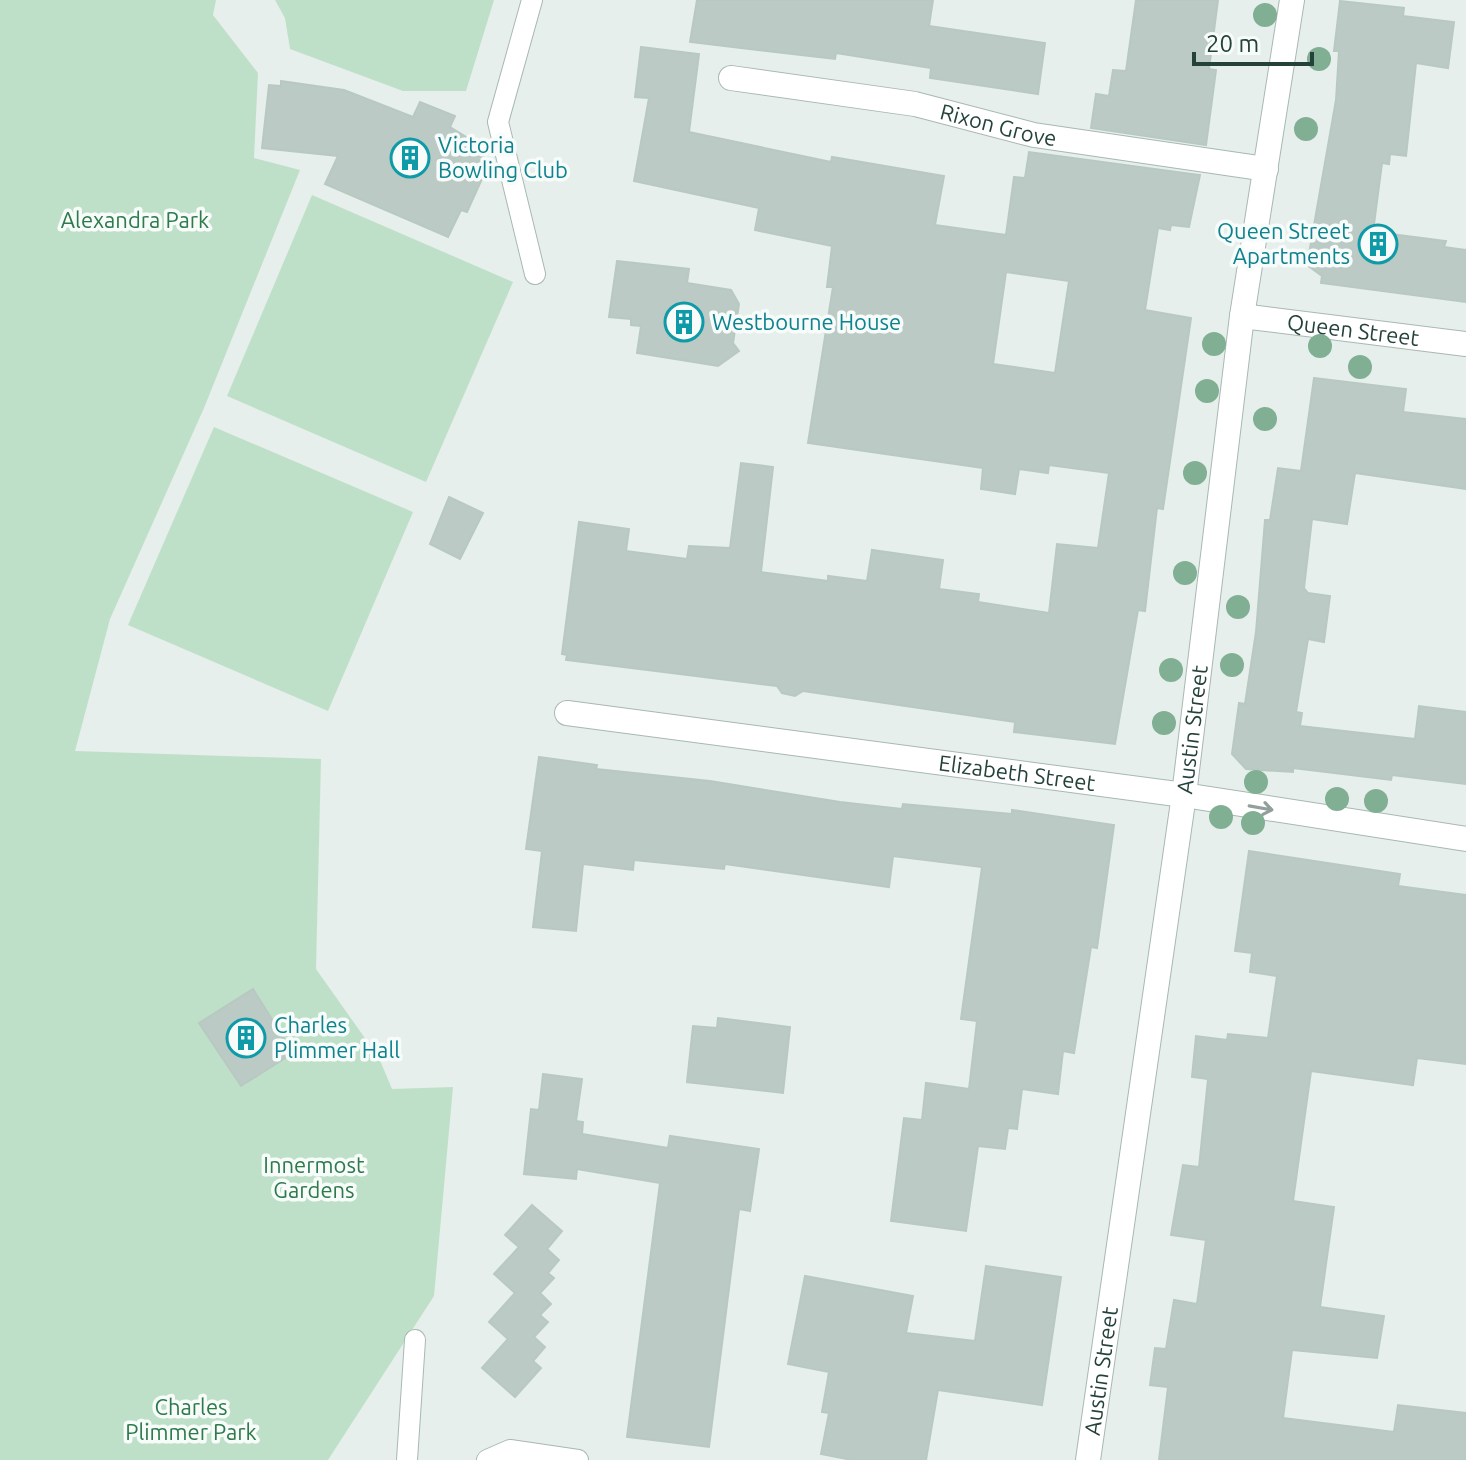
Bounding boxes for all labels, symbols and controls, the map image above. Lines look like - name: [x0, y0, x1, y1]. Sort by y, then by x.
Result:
- scale bar: [1194, 16, 1312, 66]
- text: 20 m: [1206, 30, 1259, 57]
- street label: Rixon Grove: [938, 98, 1058, 150]
- place label: Victoria Bowling Club: [438, 132, 568, 182]
- building icon: Victoria Bowling Club: [389, 137, 431, 179]
- park label: Alexandra Park: [61, 207, 209, 232]
- place label: Queen Street Apartments: [1217, 218, 1350, 268]
- building icon: Queen Street Apartments: [1357, 223, 1399, 265]
- building icon: Westbourne House: [663, 301, 705, 343]
- place label: Westbourne House: [712, 309, 901, 334]
- street label: Queen Street: [1286, 309, 1421, 350]
- street label: Austin Street: [1171, 663, 1212, 795]
- street label: Elizabeth Street: [937, 750, 1097, 795]
- one-way arrow: [1248, 802, 1273, 817]
- place label: Charles Plimmer Hall: [274, 1012, 400, 1062]
- building icon: Charles Plimmer Hall: [225, 1017, 267, 1059]
- park label: Innermost Gardens: [263, 1152, 365, 1202]
- street label: Austin Street: [1079, 1305, 1122, 1437]
- park label: Charles Plimmer Park: [125, 1394, 257, 1444]

